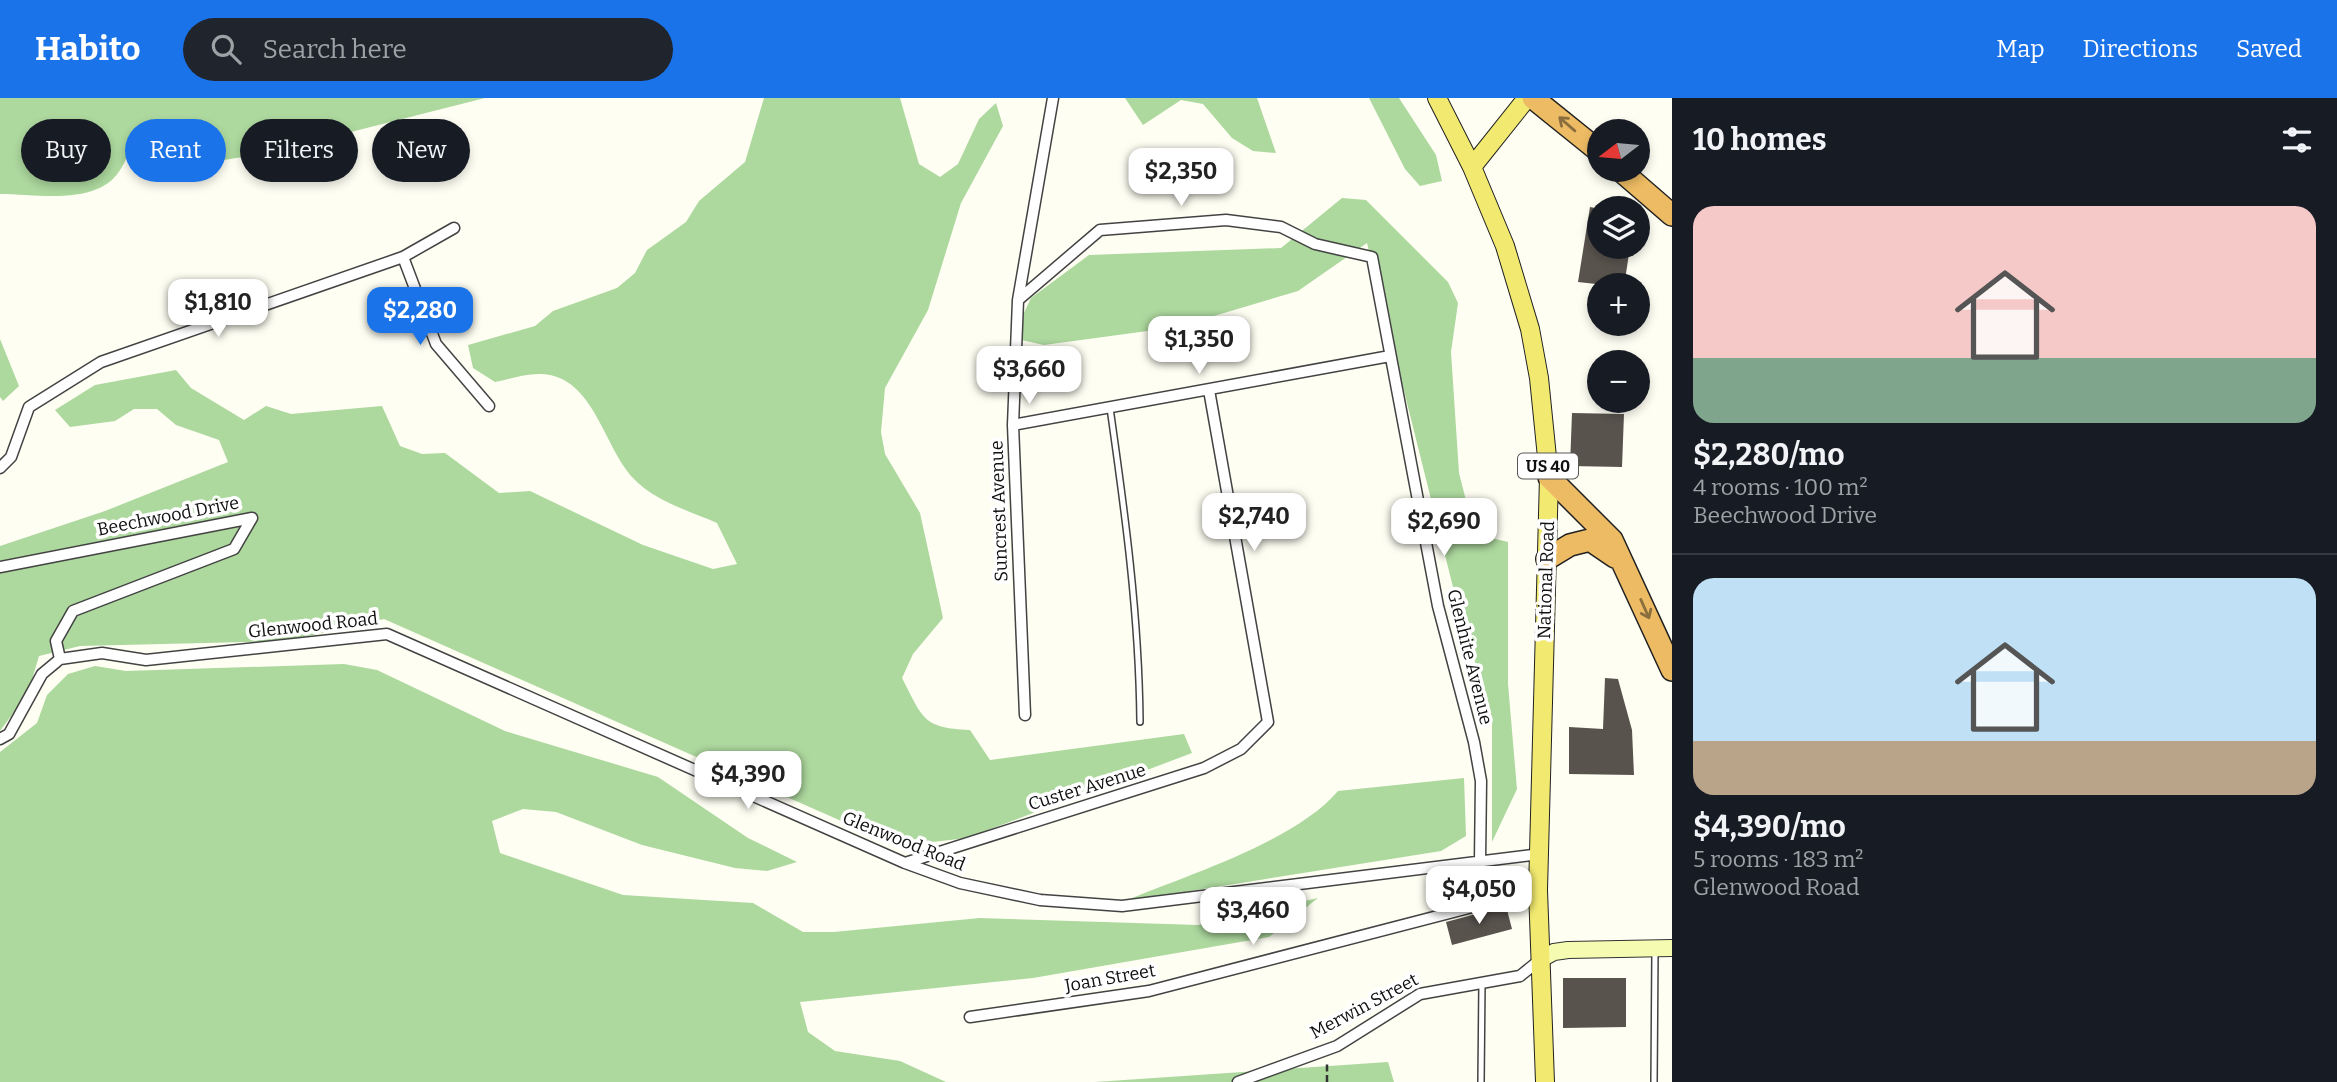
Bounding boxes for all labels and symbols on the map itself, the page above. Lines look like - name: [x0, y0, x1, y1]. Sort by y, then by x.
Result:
- one-way arrow: [1559, 116, 1577, 132]
- north arrow: [1587, 119, 1650, 182]
- pin: $2,350: [1124, 148, 1238, 208]
- pin: $1,810: [161, 280, 275, 339]
- pin: $2,280: [363, 288, 477, 347]
- pin: $1,350: [1142, 316, 1256, 376]
- pin: $3,660: [972, 346, 1086, 406]
- street label: Suncrest Avenue: [986, 440, 1012, 582]
- road number: US 40: [1518, 454, 1578, 478]
- street label: Beechwood Drive: [95, 491, 241, 541]
- pin: $2,740: [1197, 494, 1311, 553]
- pin: $2,690: [1387, 498, 1501, 558]
- street label: National Road: [1533, 520, 1559, 640]
- street label: Glenhite Avenue: [1443, 587, 1497, 727]
- one-way arrow: [1639, 598, 1652, 620]
- street label: Glenwood Road: [247, 607, 379, 643]
- pin: $4,390: [691, 752, 805, 811]
- street label: Custer Avenue: [1026, 759, 1148, 815]
- street label: Glenwood Road: [839, 806, 969, 876]
- pin: $4,050: [1422, 866, 1536, 926]
- pin: $3,460: [1196, 888, 1310, 947]
- street label: Joan Street: [1062, 959, 1158, 997]
- street label: Merwin Street: [1306, 968, 1422, 1044]

